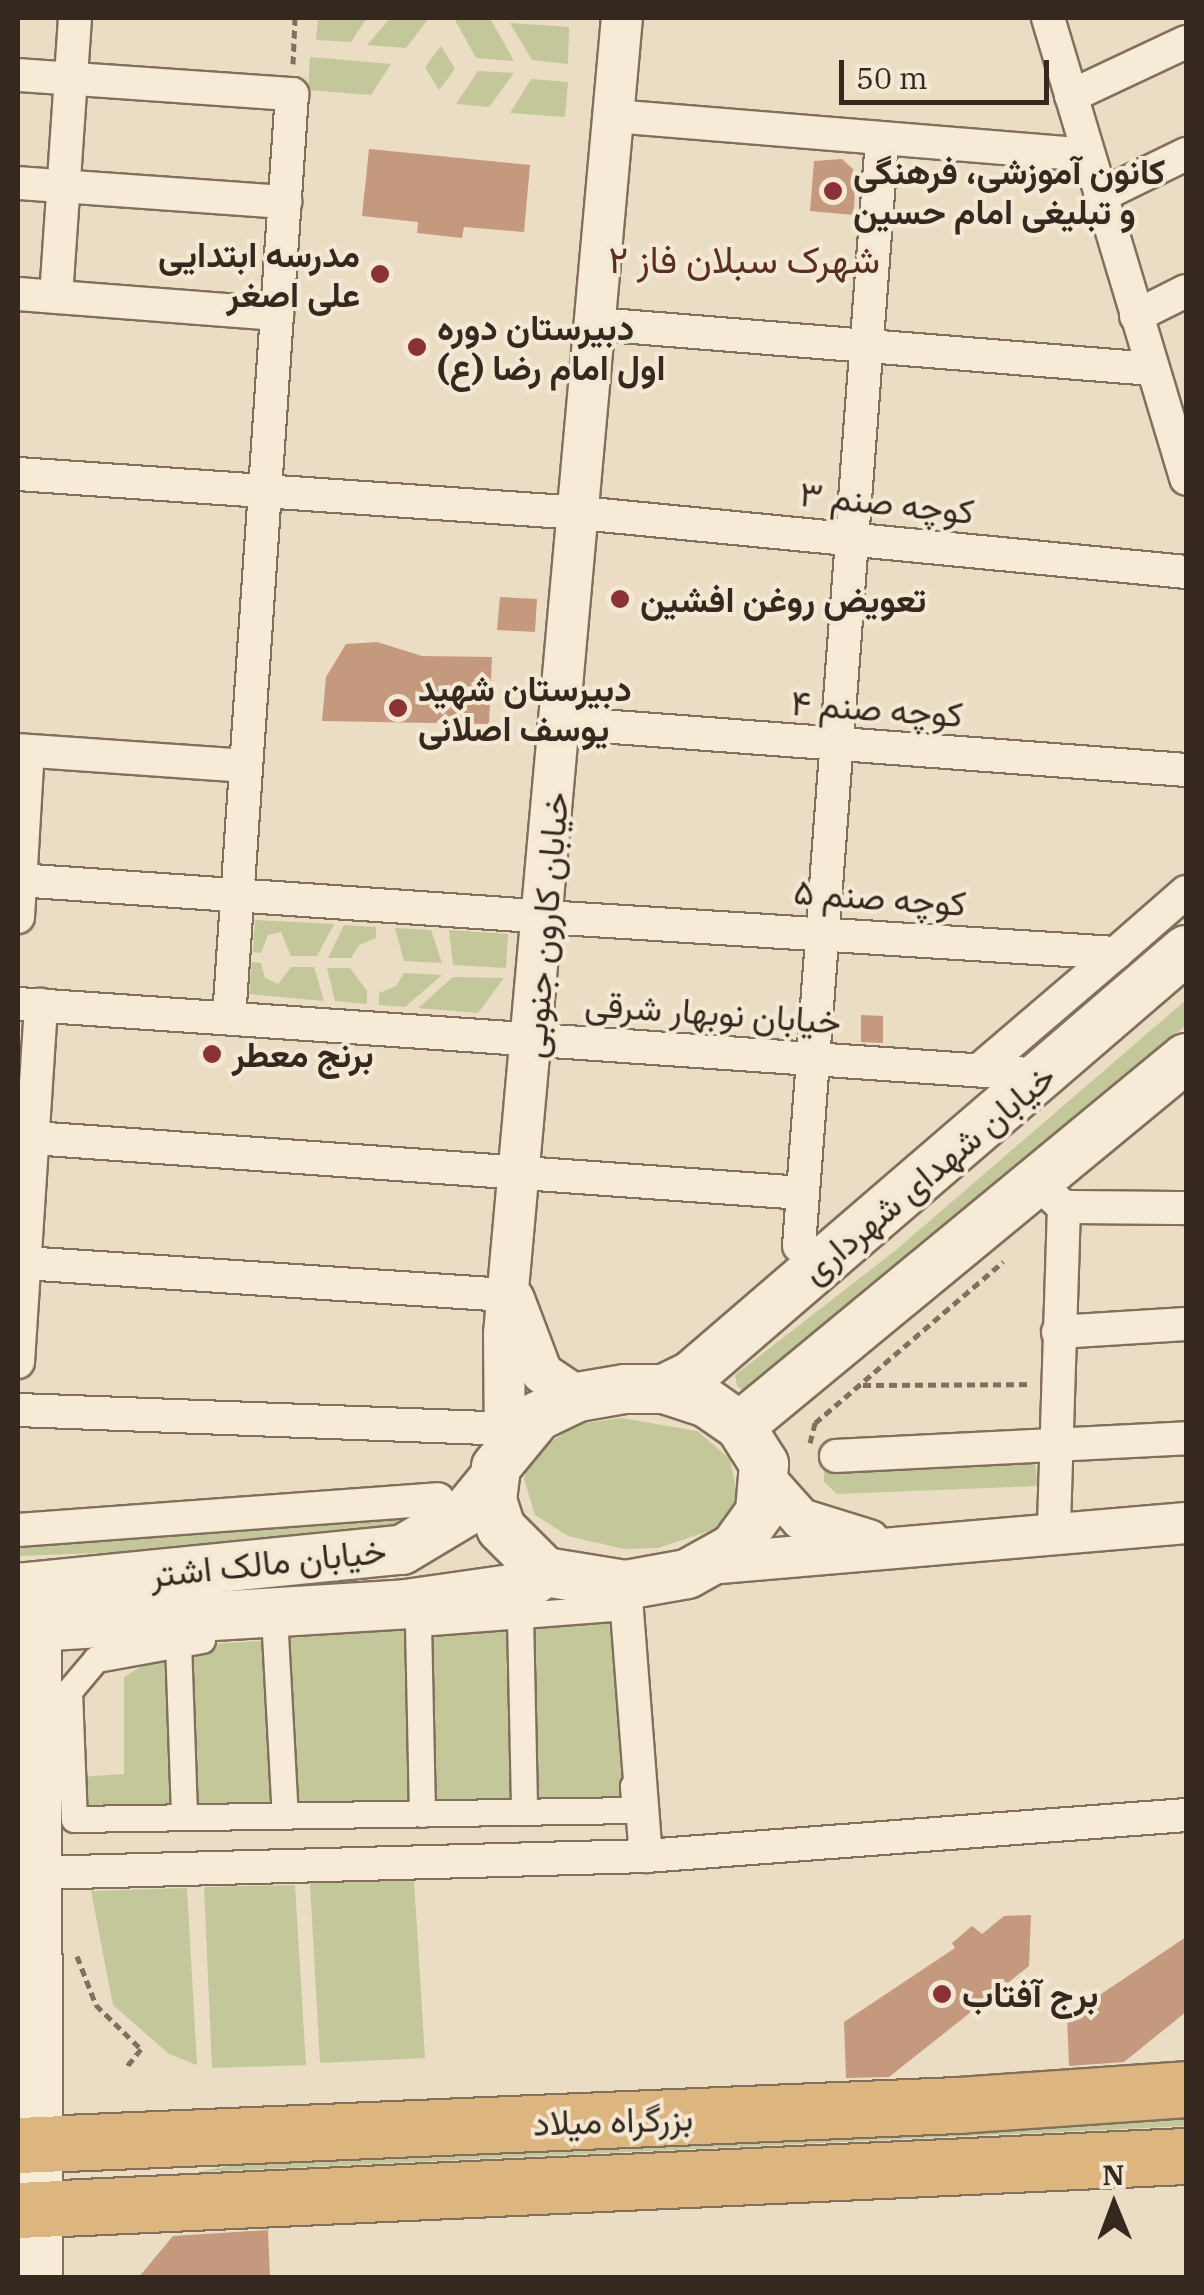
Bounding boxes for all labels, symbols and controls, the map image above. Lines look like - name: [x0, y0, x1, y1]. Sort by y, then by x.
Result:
- scale bar: [844, 40, 1054, 102]
- text: 50 m: [856, 58, 928, 97]
- place label: کانون آموزشی، فرهنگی و تبلیغی امام حسین: [853, 150, 1165, 232]
- marker: کانون آموزشی، فرهنگی و تبلیغی امام حسین: [822, 180, 844, 202]
- place label: مدرسه ابتدایی علی اصغر: [158, 233, 360, 315]
- district label: شهرک سبلان فاز ۲: [608, 236, 880, 282]
- marker: مدرسه ابتدایی علی اصغر: [369, 263, 391, 285]
- place label: دبیرستان دوره اول امام رضا (ع): [437, 306, 665, 388]
- marker: دبیرستان دوره اول امام رضا (ع): [406, 336, 428, 358]
- street label: کوچه صنم ۳: [798, 472, 976, 532]
- place label: تعویض روغن افشین: [640, 578, 926, 620]
- marker: تعویض روغن افشین: [609, 588, 631, 610]
- place label: دبیرستان شهید یوسف اصلانی: [418, 667, 632, 749]
- street label: کوچه صنم ۴: [790, 681, 964, 735]
- marker: دبیرستان شهید یوسف اصلانی: [387, 697, 409, 719]
- street label: خیابان کارون جنوبی: [511, 790, 577, 1060]
- street label: کوچه صنم ۵: [792, 870, 968, 924]
- street label: خیابان نوبهار شرقی: [584, 982, 842, 1042]
- place label: برنج معطر: [232, 1033, 374, 1075]
- marker: برنج معطر: [201, 1043, 223, 1065]
- street label: خیابان شهدای شهرداری: [792, 1055, 1064, 1291]
- street label: خیابان مالک اشتر: [148, 1529, 388, 1595]
- place label: برج آفتاب: [962, 1973, 1098, 2015]
- marker: برج آفتاب: [931, 1983, 953, 2005]
- street label: بزرگراه میلاد: [532, 2096, 694, 2144]
- north arrow: [1064, 2155, 1164, 2255]
- text: N: [1102, 2156, 1125, 2193]

